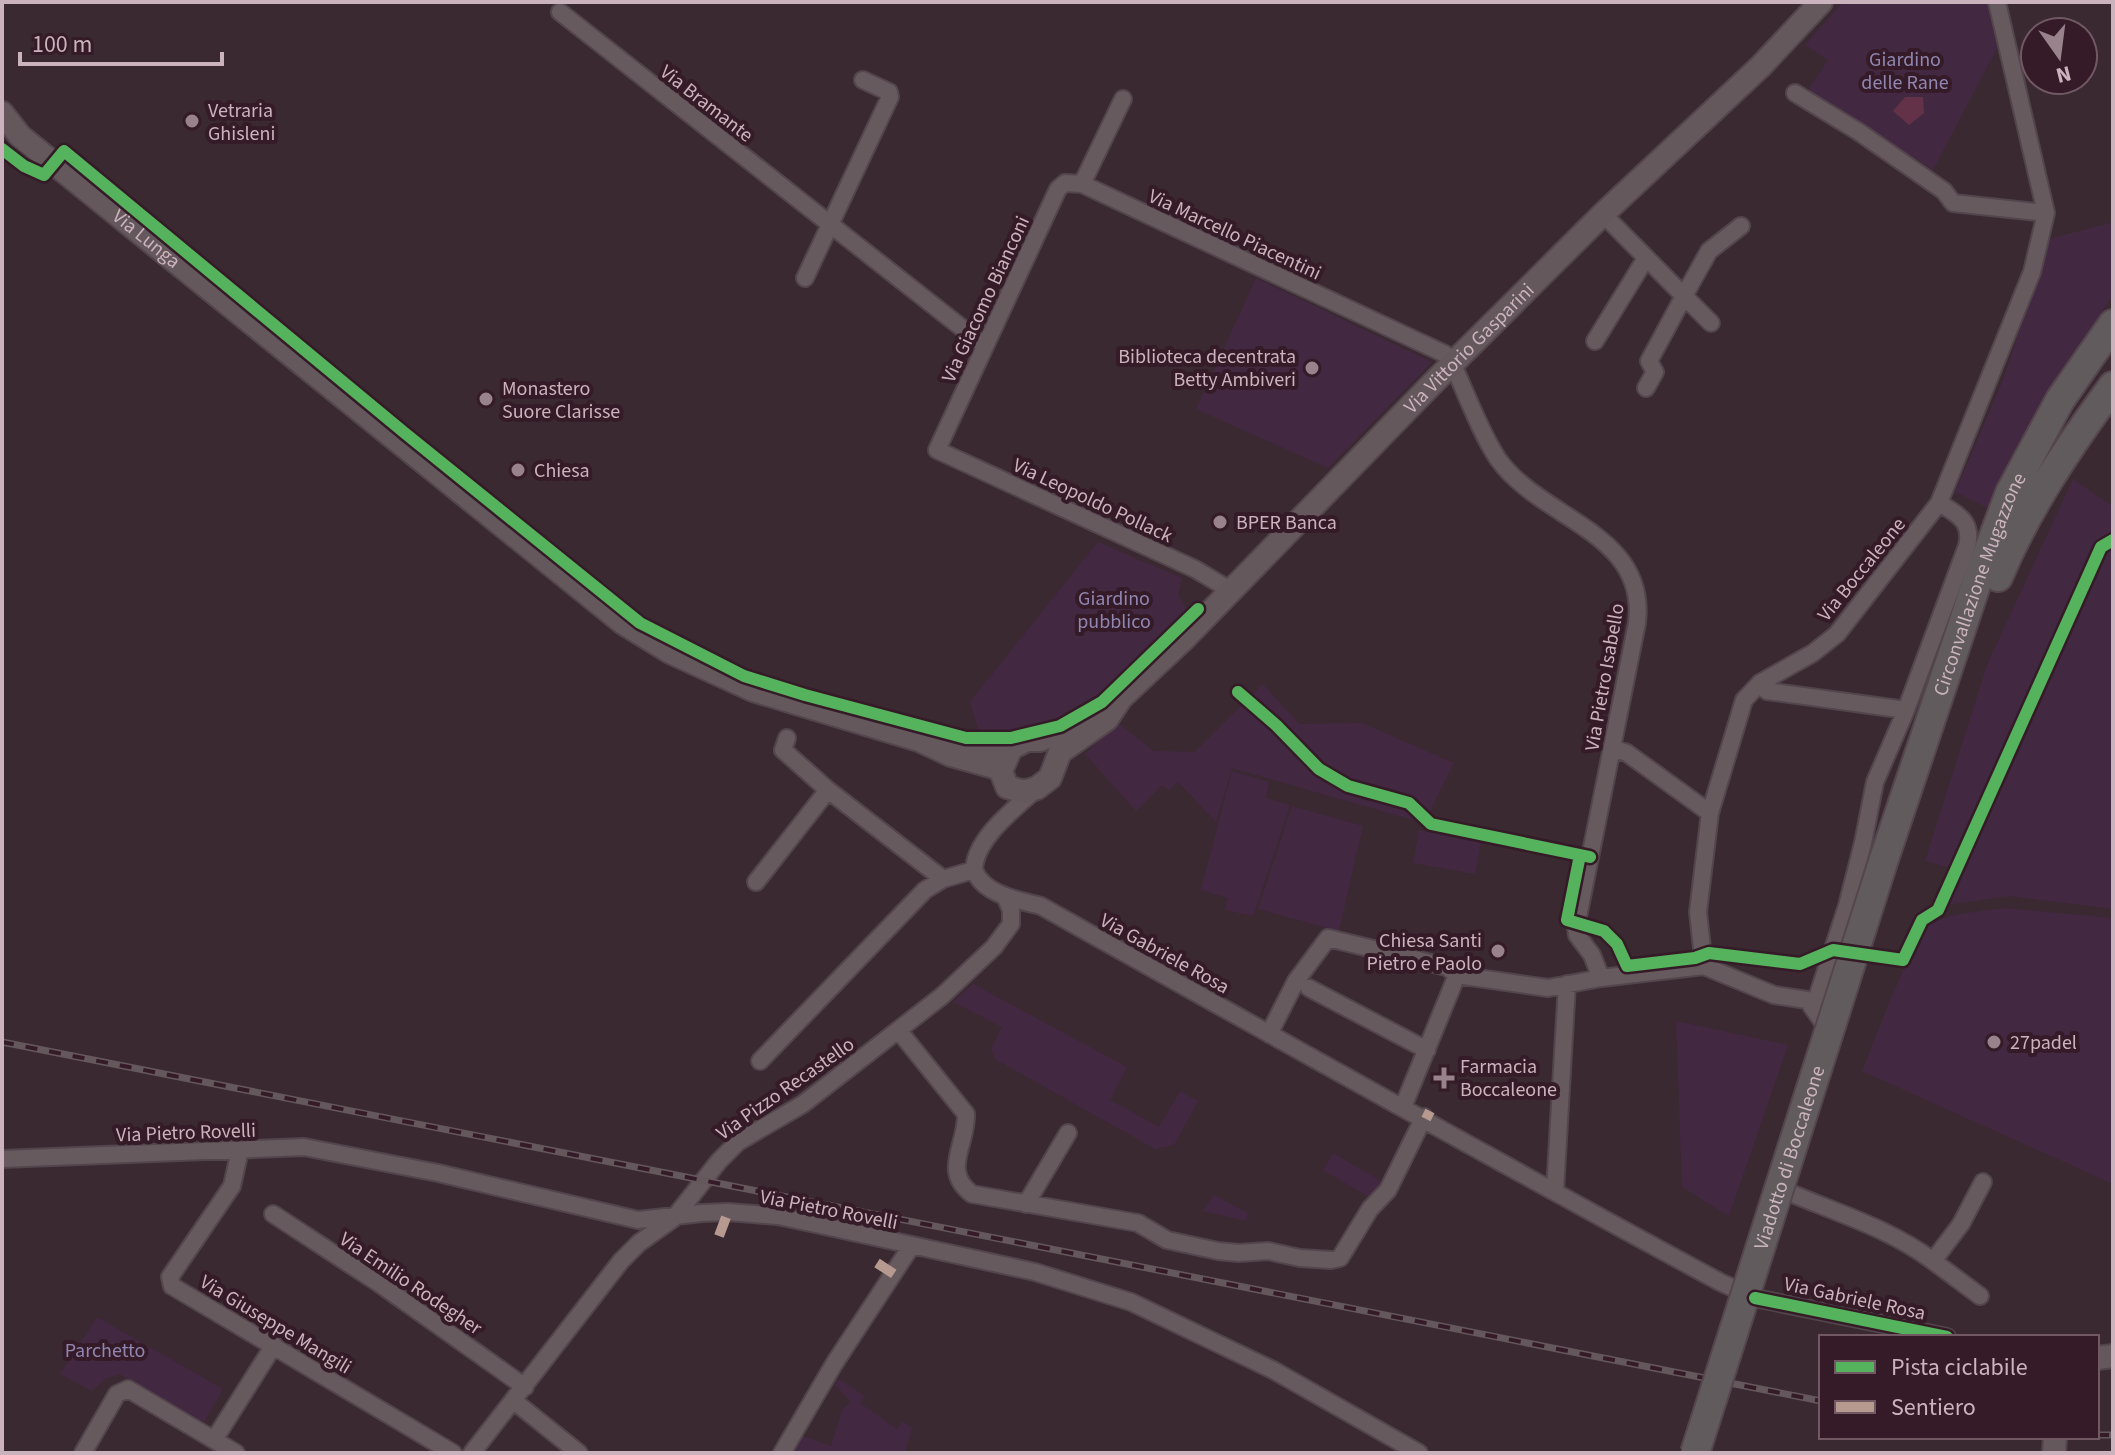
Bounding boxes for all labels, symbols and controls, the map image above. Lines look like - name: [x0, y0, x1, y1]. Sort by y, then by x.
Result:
- scale bar: [20, 16, 222, 66]
- north arrow: [2019, 16, 2099, 96]
- text: 100 m: [32, 27, 92, 62]
- park label: Giardino delle Rane: [1861, 46, 1949, 97]
- text: N: [2053, 57, 2075, 92]
- street label: Via Bramante: [654, 58, 759, 149]
- place label: Vetraria Ghisleni: [208, 97, 275, 148]
- marker: Vetraria Ghisleni: [183, 112, 201, 130]
- street label: Via Marcello Piacentini: [1144, 183, 1326, 287]
- street label: Via Lunga: [106, 203, 186, 275]
- street label: Via Giacomo Bianconi: [935, 212, 1037, 387]
- street label: Via Vittorio Gasparini: [1398, 277, 1541, 420]
- place label: Biblioteca decentrata Betty Ambiveri: [1118, 343, 1296, 394]
- marker: Biblioteca decentrata Betty Ambiveri: [1303, 359, 1321, 377]
- place label: Monastero Suore Clarisse: [502, 375, 620, 426]
- marker: Monastero Suore Clarisse: [477, 390, 495, 408]
- street label: Via Leopoldo Pollack: [1008, 452, 1177, 550]
- place label: Chiesa: [534, 457, 590, 485]
- marker: Chiesa: [509, 461, 527, 479]
- street label: Circonvallazione Mugazzone: [1927, 468, 2034, 700]
- place label: BPER Banca: [1236, 509, 1337, 537]
- street label: Via Boccaleone: [1811, 512, 1912, 628]
- marker: BPER Banca: [1211, 513, 1229, 531]
- park label: Giardino pubblico: [1077, 585, 1151, 636]
- street label: Via Pietro Isabello: [1578, 601, 1632, 753]
- street label: Via Gabriele Rosa: [1095, 907, 1234, 1001]
- place label: Chiesa Santi Pietro e Paolo: [1366, 927, 1482, 978]
- marker: Chiesa Santi Pietro e Paolo: [1489, 942, 1507, 960]
- place label: 27padel: [2010, 1029, 2077, 1057]
- street label: Via Pizzo Recastello: [711, 1031, 860, 1147]
- marker: 27padel: [1985, 1033, 2003, 1051]
- place label: Farmacia Boccaleone: [1460, 1053, 1557, 1104]
- street label: Viadotto di Boccaleone: [1748, 1062, 1832, 1254]
- marker: Farmacia Boccaleone: [1435, 1069, 1453, 1087]
- street label: Via Pietro Rovelli: [116, 1117, 256, 1149]
- street label: Via Pietro Rovelli: [757, 1183, 900, 1237]
- street label: Via Emilio Rodegher: [333, 1226, 487, 1342]
- street label: Via Giuseppe Mangili: [194, 1268, 357, 1381]
- street label: Via Gabriele Rosa: [1781, 1270, 1928, 1328]
- legend: [1819, 1335, 2099, 1439]
- park label: Parchetto: [65, 1337, 145, 1365]
- text: Pista ciclabile: [1891, 1350, 2028, 1385]
- text: Sentiero: [1891, 1390, 1976, 1425]

